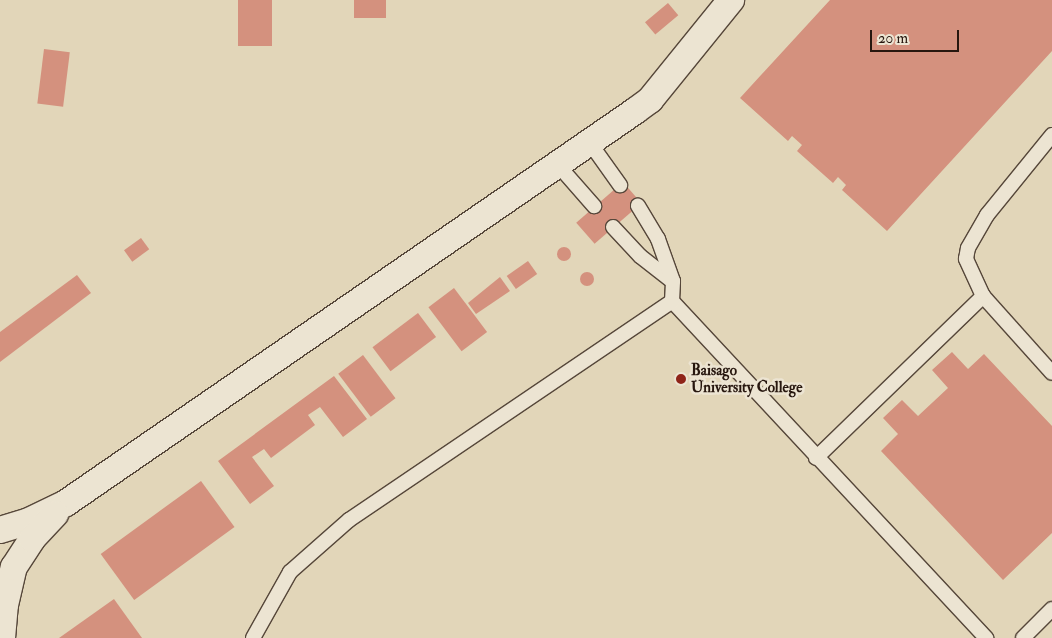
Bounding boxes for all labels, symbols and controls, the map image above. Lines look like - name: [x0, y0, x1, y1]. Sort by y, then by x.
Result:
- scale bar: [872, 20, 961, 52]
- text: 20 m: [878, 29, 908, 48]
- place label: Baisago University College: [691, 361, 802, 396]
- marker: Baisago University College: [675, 373, 687, 385]

